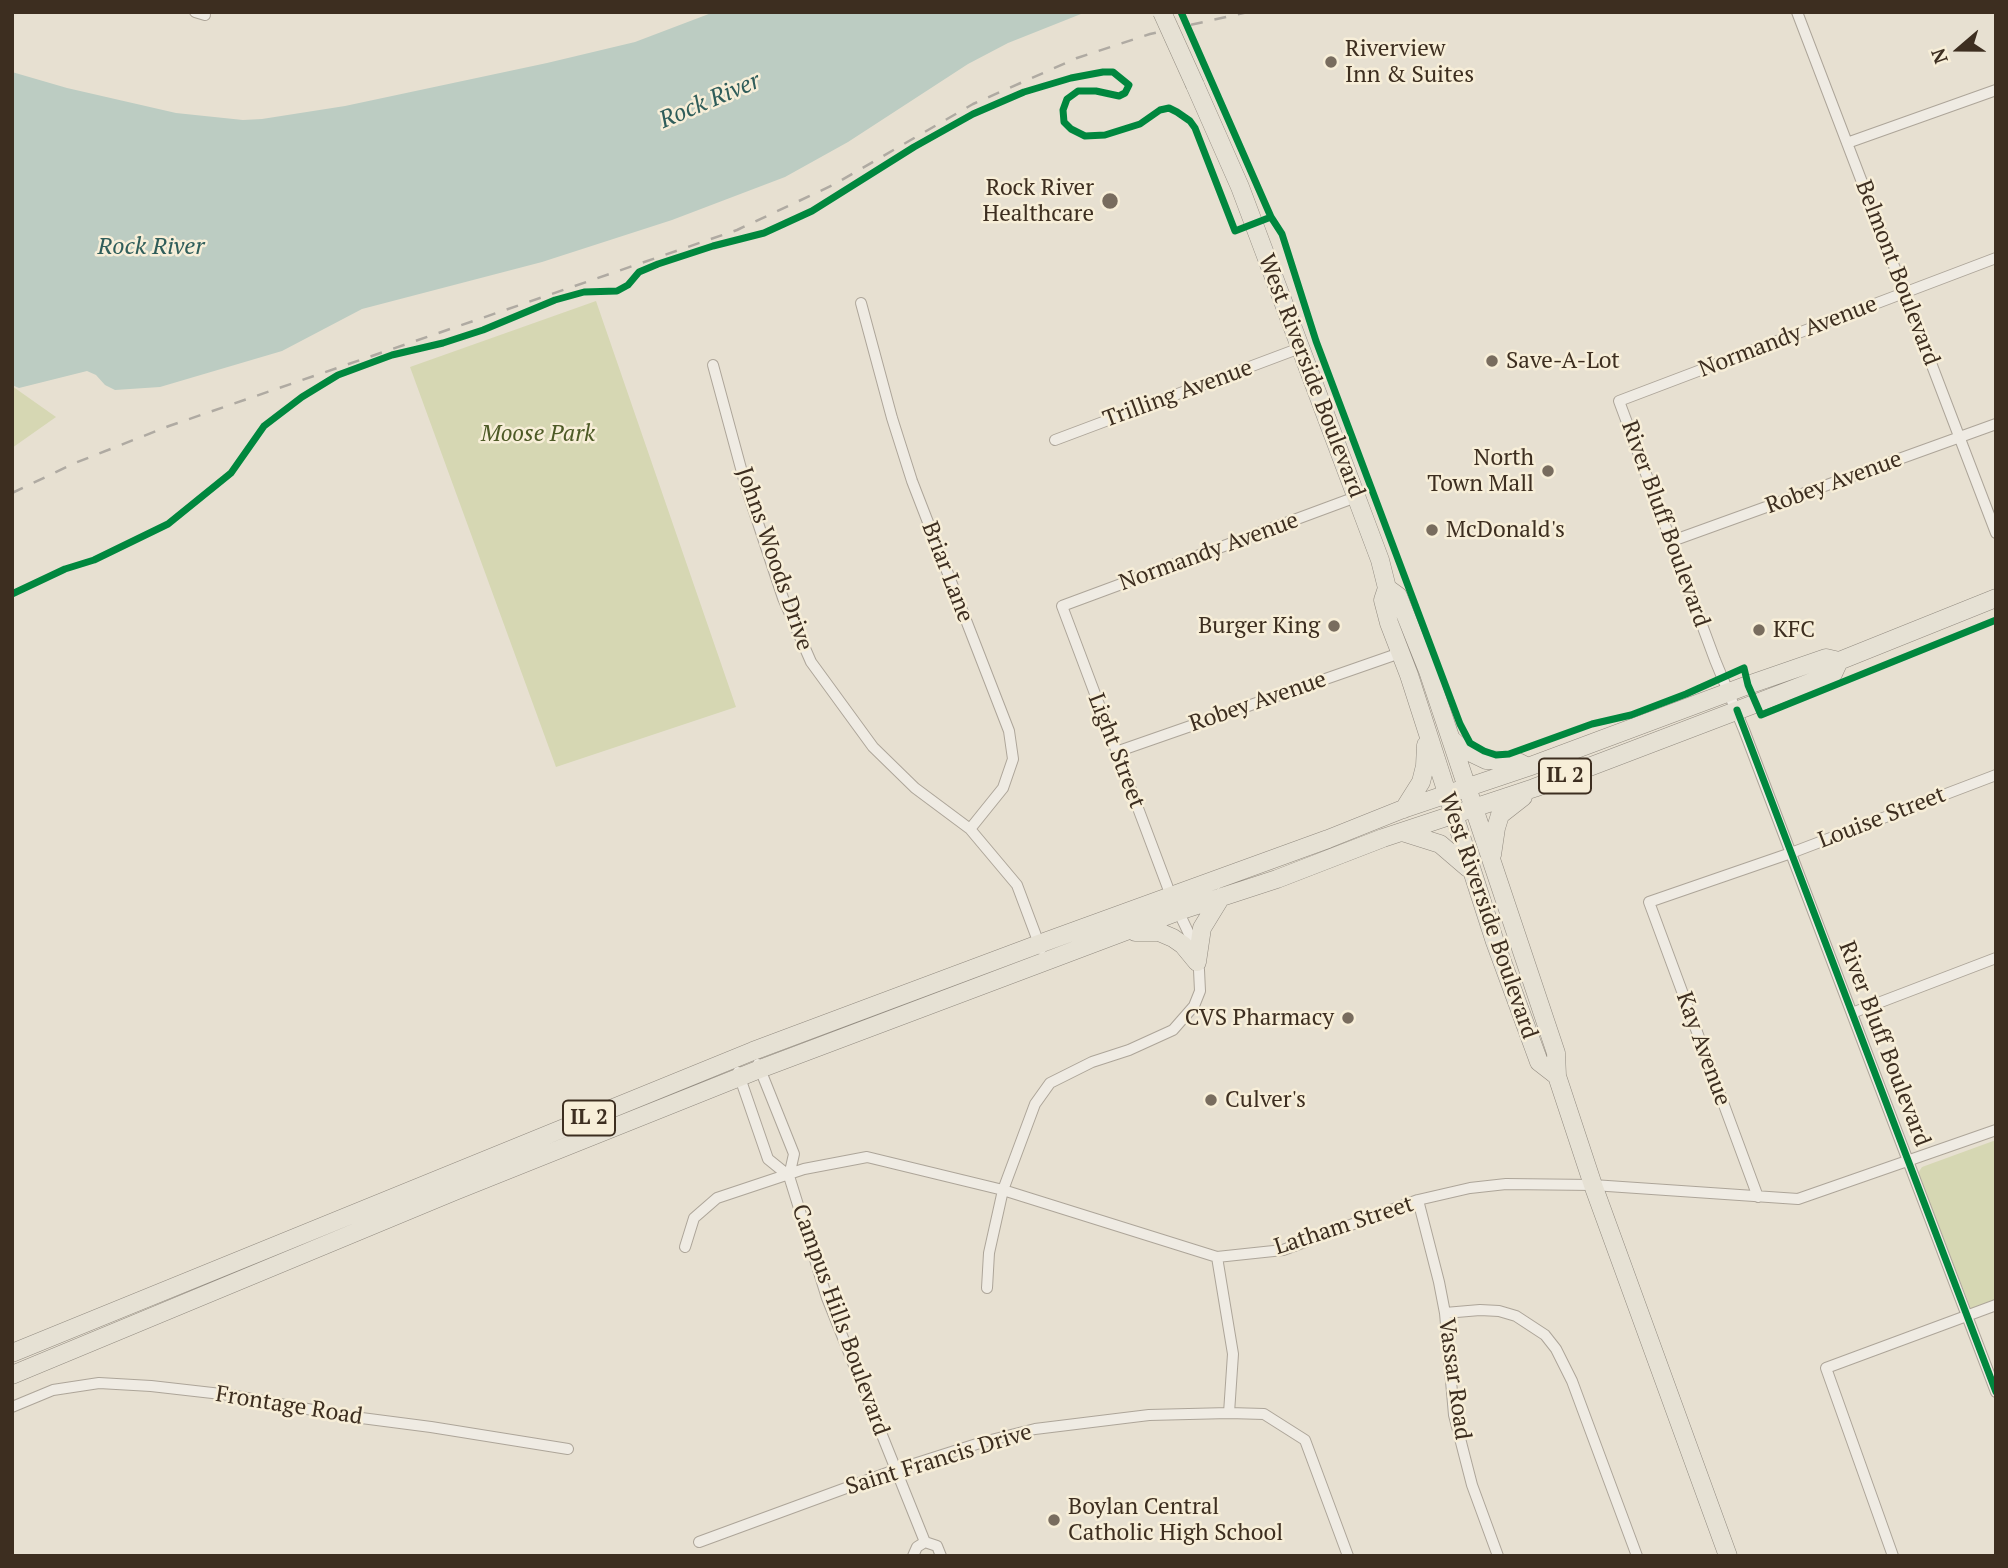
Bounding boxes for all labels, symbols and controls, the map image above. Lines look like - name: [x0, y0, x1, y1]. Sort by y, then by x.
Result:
- north arrow: [1924, 14, 1994, 84]
- place label: Riverview Inn & Suites: [1345, 35, 1474, 89]
- text: N: [1925, 45, 1953, 67]
- marker: Riverview Inn & Suites: [1323, 54, 1339, 70]
- water label: Rock River: [655, 67, 765, 135]
- place label: Rock River Healthcare: [982, 174, 1094, 228]
- street label: Belmont Boulevard: [1849, 177, 1945, 369]
- marker: Rock River Healthcare: [1100, 191, 1120, 211]
- water label: Rock River: [98, 233, 204, 261]
- street label: West Riverside Boulevard: [1252, 250, 1370, 502]
- street label: Normandy Avenue: [1695, 290, 1881, 384]
- place label: Save-A-Lot: [1506, 347, 1620, 375]
- marker: Save-A-Lot: [1484, 353, 1500, 369]
- street label: Trilling Avenue: [1100, 354, 1256, 434]
- street label: River Bluff Boulevard: [1615, 417, 1715, 631]
- park label: Moose Park: [481, 420, 595, 448]
- place label: North Town Mall: [1427, 444, 1534, 498]
- street label: Robey Avenue: [1762, 446, 1906, 520]
- marker: North Town Mall: [1540, 463, 1556, 479]
- street label: Johns Woods Drive: [730, 464, 818, 654]
- street label: Normandy Avenue: [1116, 507, 1302, 597]
- place label: McDonald's: [1446, 516, 1565, 544]
- street label: Briar Lane: [915, 518, 979, 626]
- marker: McDonald's: [1424, 522, 1440, 538]
- place label: Burger King: [1198, 612, 1320, 640]
- place label: KFC: [1773, 616, 1815, 644]
- marker: Burger King: [1326, 618, 1342, 634]
- marker: KFC: [1751, 622, 1767, 638]
- street label: Robey Avenue: [1186, 666, 1330, 738]
- street label: Light Street: [1082, 690, 1150, 812]
- road number: IL 2: [1539, 758, 1591, 794]
- street label: Louise Street: [1815, 781, 1949, 855]
- street label: West Riverside Boulevard: [1433, 789, 1543, 1043]
- street label: River Bluff Boulevard: [1832, 938, 1936, 1150]
- street label: Kay Avenue: [1670, 988, 1736, 1110]
- place label: CVS Pharmacy: [1185, 1004, 1334, 1032]
- marker: CVS Pharmacy: [1340, 1010, 1356, 1026]
- place label: Culver's: [1225, 1086, 1306, 1114]
- marker: Culver's: [1203, 1092, 1219, 1108]
- road number: IL 2: [563, 1100, 615, 1136]
- street label: Latham Street: [1271, 1191, 1417, 1261]
- street label: Campus Hills Boulevard: [785, 1201, 895, 1439]
- street label: Vassar Road: [1432, 1316, 1476, 1442]
- street label: Frontage Road: [214, 1381, 364, 1431]
- street label: Saint Francis Drive: [843, 1419, 1035, 1501]
- place label: Boylan Central Catholic High School: [1068, 1493, 1283, 1547]
- marker: Boylan Central Catholic High School: [1046, 1512, 1062, 1528]

